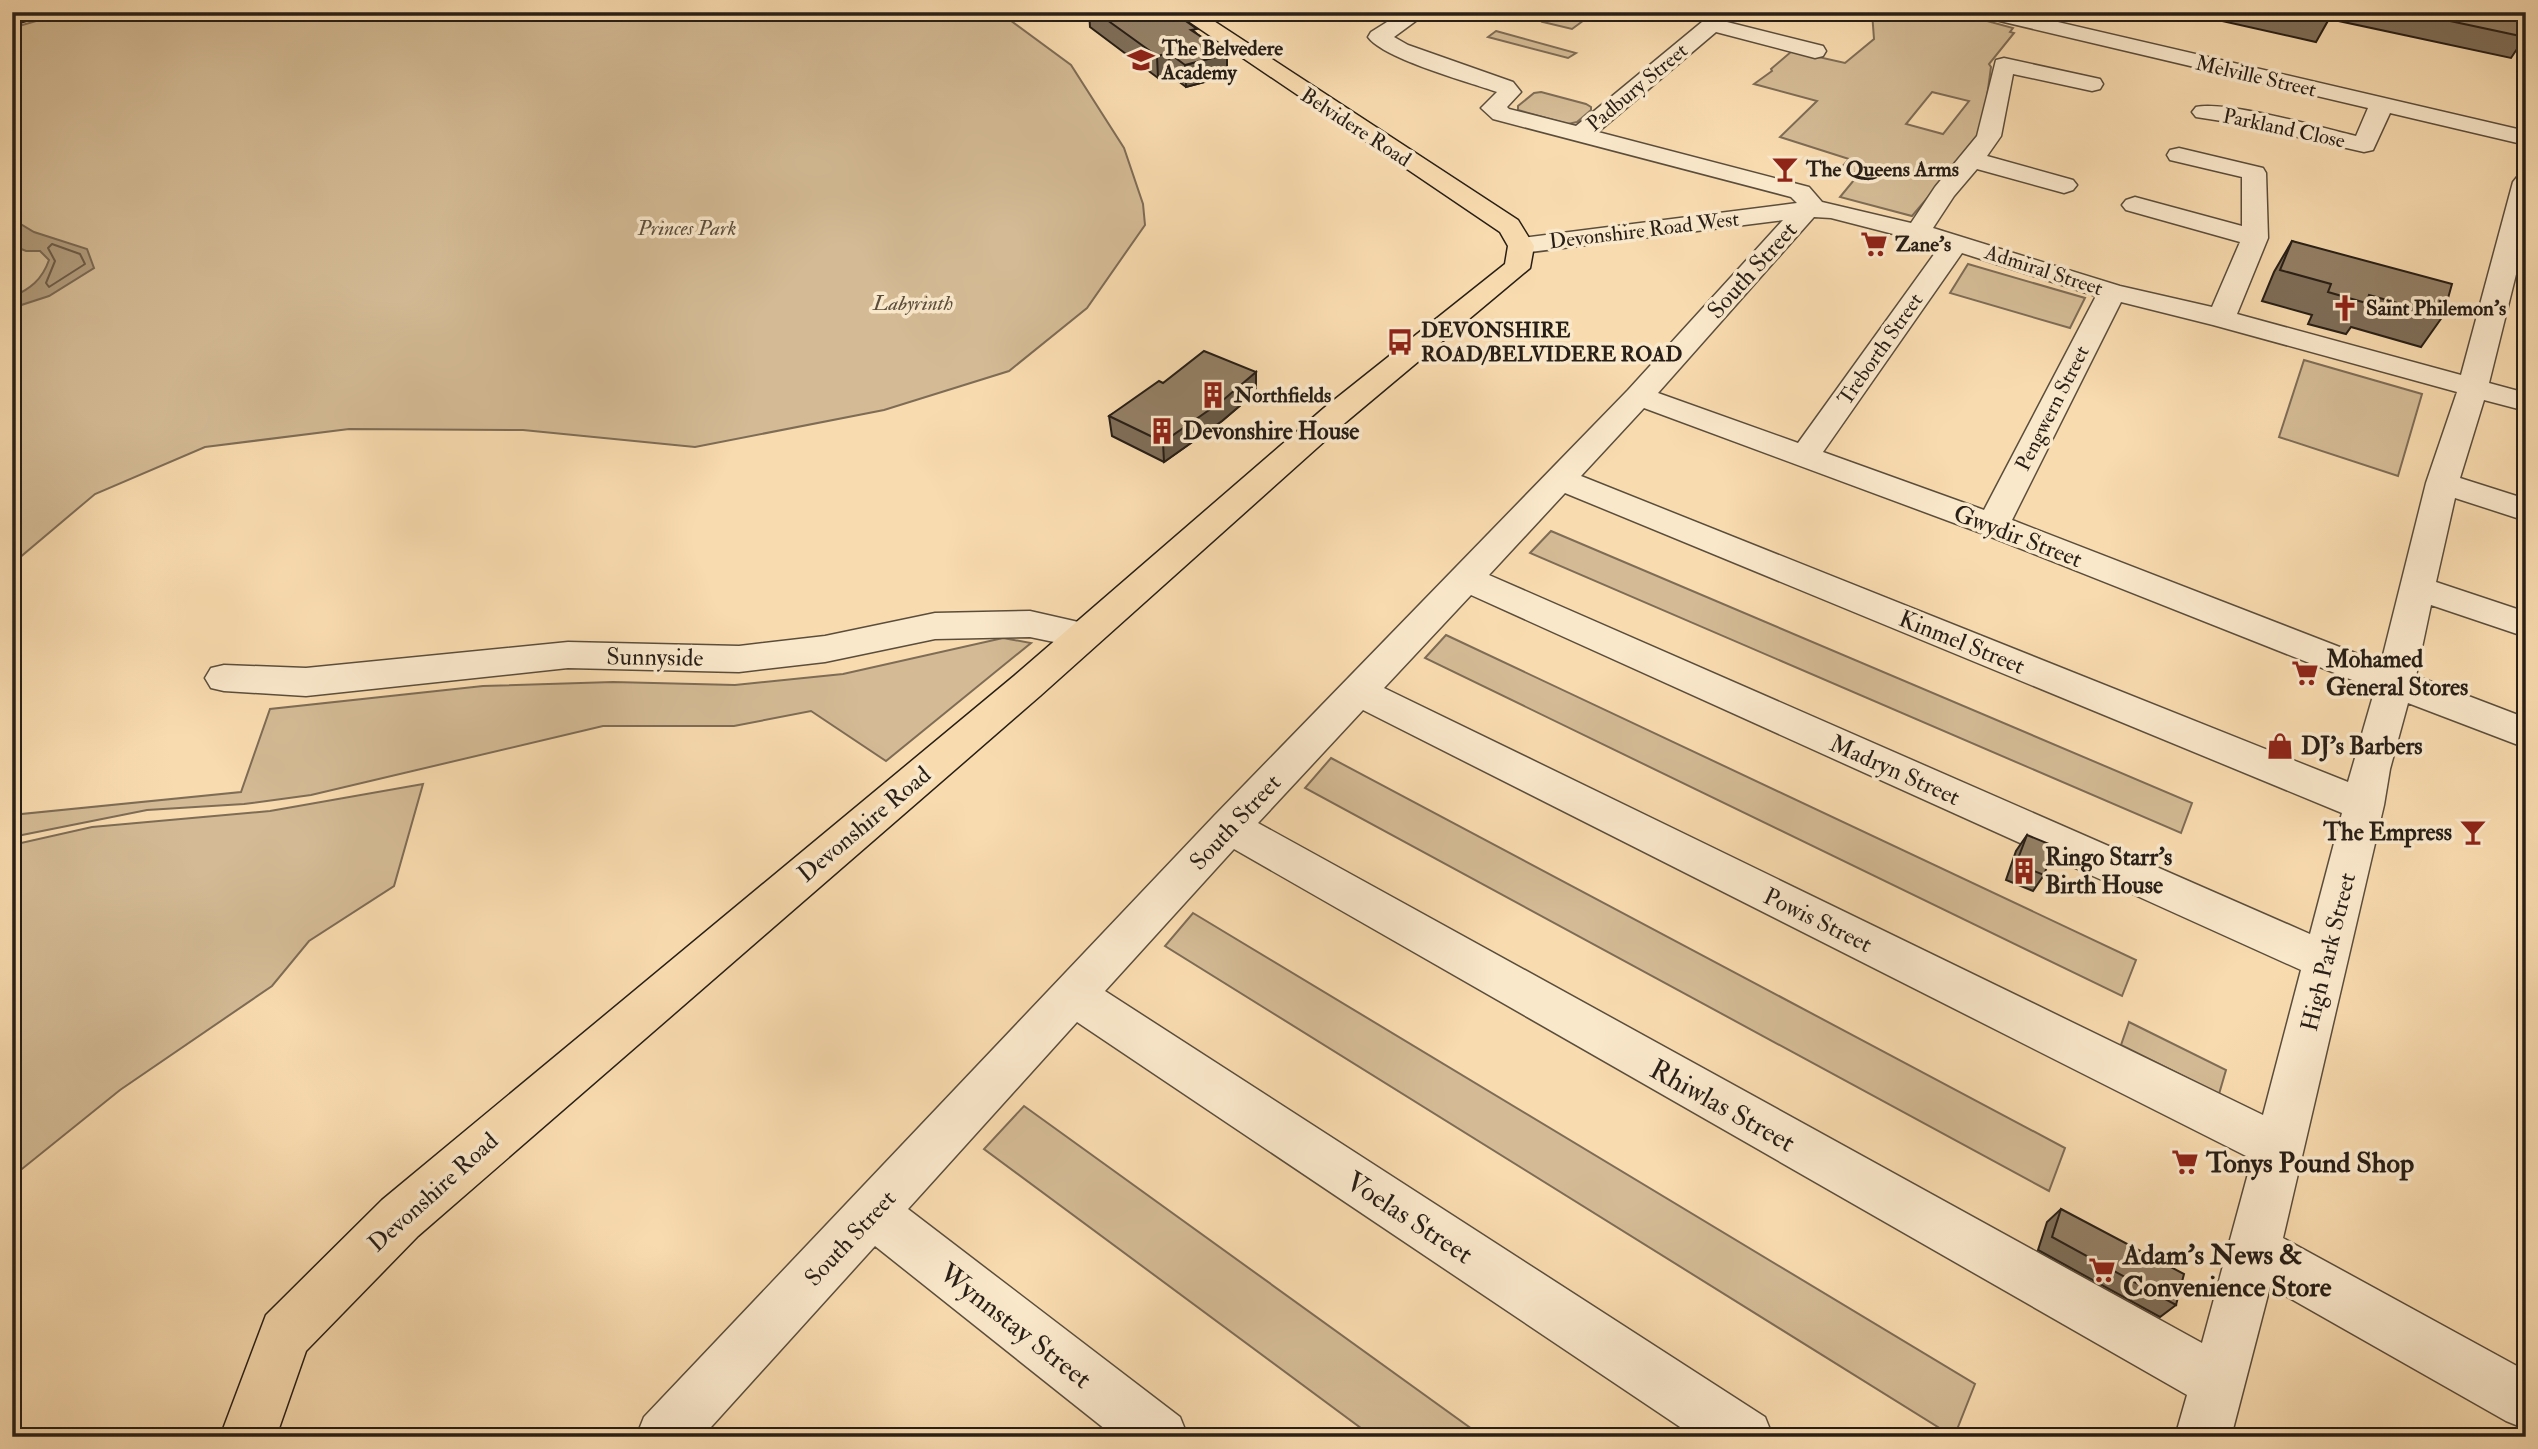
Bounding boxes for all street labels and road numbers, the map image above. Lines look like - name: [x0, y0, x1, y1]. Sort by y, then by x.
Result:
- street label: Padbury Street: [1581, 37, 1694, 138]
- street label: Melville Street: [2193, 49, 2319, 104]
- street label: Belvidere Road: [1295, 82, 1417, 174]
- street label: Parkland Close: [2220, 102, 2348, 155]
- street label: Devonshire Road West: [1548, 205, 1741, 256]
- street label: South Street: [1701, 215, 1804, 325]
- street label: Admiral Street: [1981, 238, 2106, 302]
- street label: Treborth Street: [1832, 288, 1929, 411]
- street label: Pengwern Street: [2009, 341, 2096, 475]
- street label: Gwydir Street: [1949, 498, 2087, 575]
- street label: Kinmel Street: [1894, 603, 2030, 682]
- street label: Sunnyside: [606, 641, 704, 674]
- street label: Madryn Street: [1825, 728, 1965, 813]
- street label: Devonshire Road: [791, 759, 938, 889]
- street label: South Street: [1183, 768, 1288, 877]
- street label: High Park Street: [2294, 870, 2363, 1035]
- street label: Powis Street: [1758, 881, 1877, 960]
- street label: Rhiwlas Street: [1643, 1052, 1801, 1161]
- street label: Devonshire Road: [362, 1126, 505, 1259]
- street label: Voelas Street: [1339, 1164, 1479, 1272]
- street label: South Street: [798, 1184, 903, 1293]
- street label: Wynnstay Street: [931, 1255, 1098, 1397]

